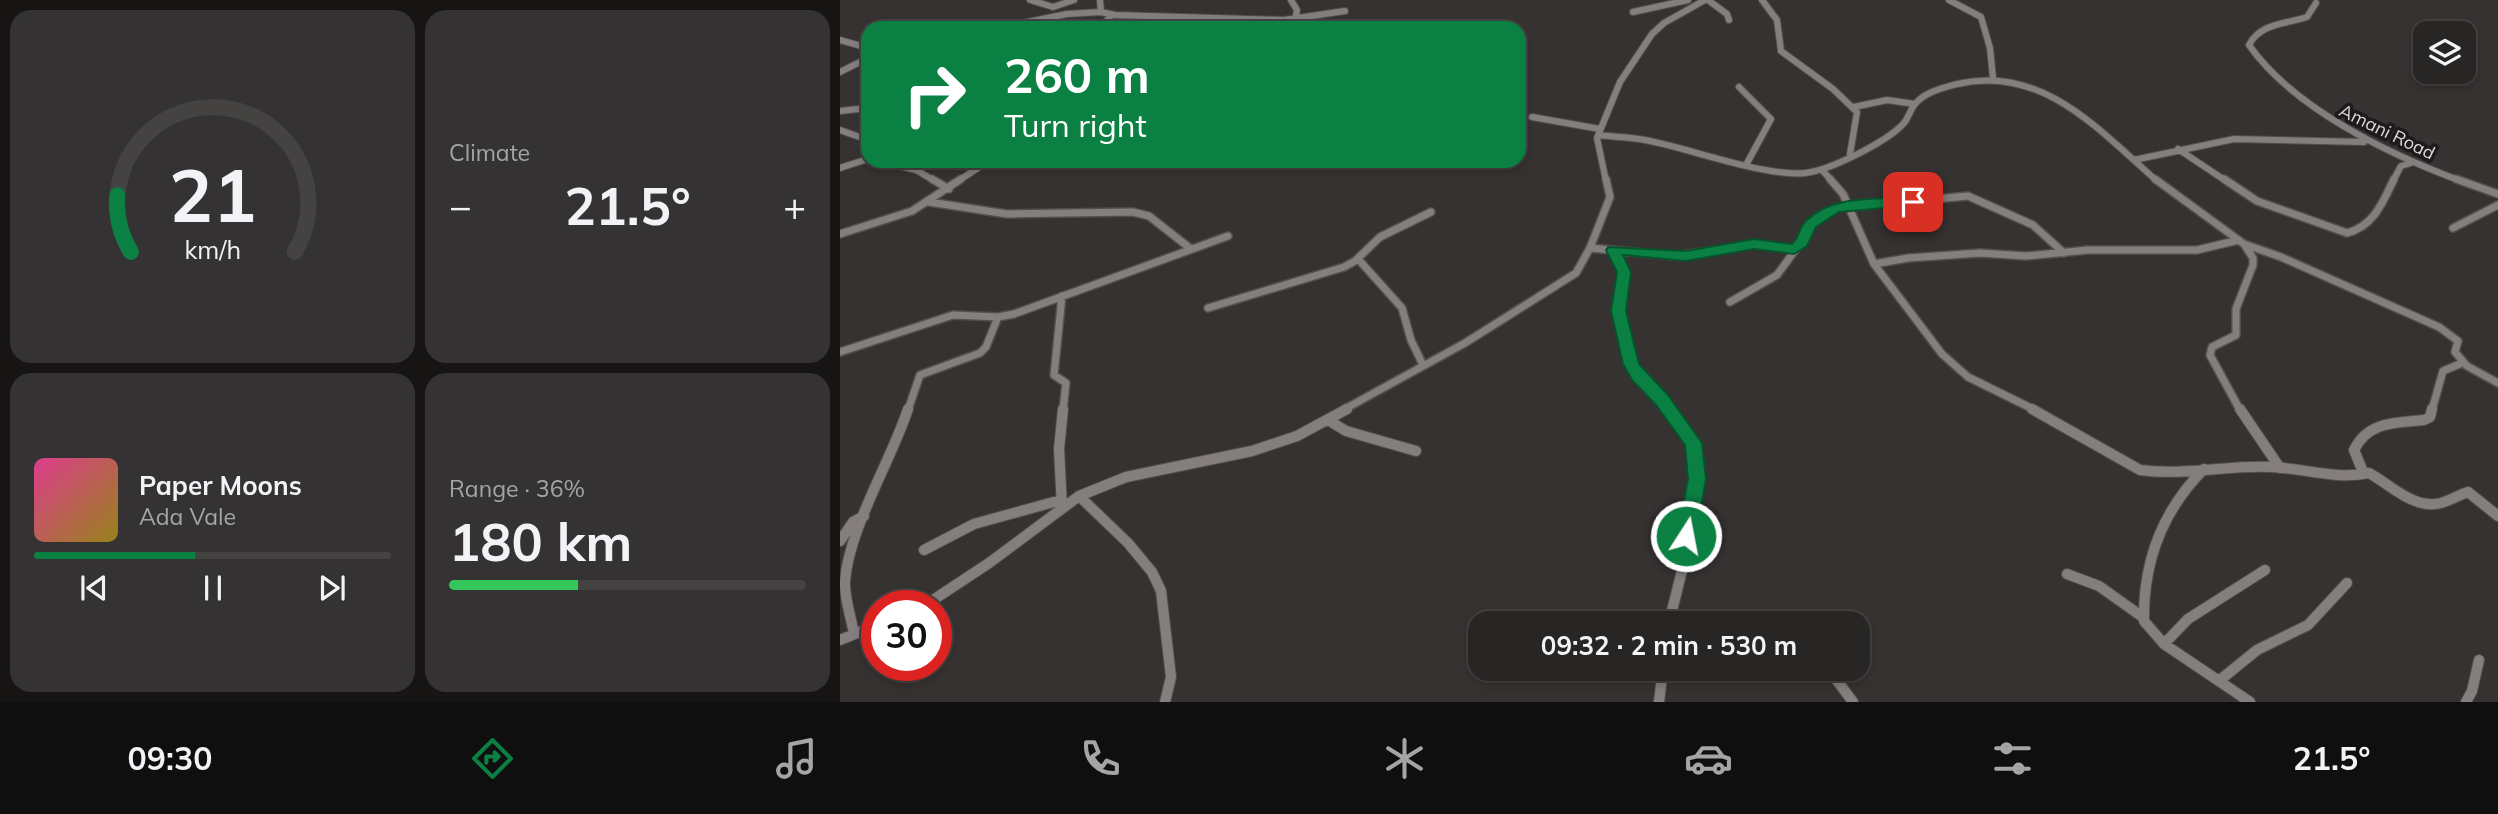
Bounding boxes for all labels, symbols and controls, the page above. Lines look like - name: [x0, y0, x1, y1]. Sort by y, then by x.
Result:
- map controls: [2413, 21, 2476, 84]
- button: layers: [2413, 21, 2476, 84]
- text: 260 m: [1004, 44, 1150, 105]
- icon: right: [889, 49, 980, 140]
- street label: Amani Road: [2336, 99, 2439, 165]
- text: Turn right: [1004, 105, 1147, 145]
- text: Climate: [449, 138, 530, 167]
- text: 21: [169, 150, 256, 241]
- pin: [1883, 172, 1943, 232]
- text: 21.5°: [564, 173, 691, 238]
- text: −: [449, 182, 472, 230]
- text: +: [783, 182, 806, 230]
- icon: arrive: [1894, 183, 1932, 221]
- text: km/h: [184, 234, 241, 265]
- text: Paper Moons: [139, 469, 302, 502]
- text: Range · 36%: [449, 474, 585, 503]
- position arrow: [1649, 499, 1723, 573]
- text: Ada Vale: [139, 502, 236, 531]
- text: 180 km: [449, 509, 632, 574]
- icon: previous: [75, 569, 113, 607]
- icon: pause: [194, 569, 232, 607]
- icon: next: [313, 569, 351, 607]
- speed limit sign: 30: [861, 590, 952, 681]
- text: 09:32 · 2 min · 530 m: [1541, 629, 1797, 662]
- icon: directions: [468, 734, 517, 783]
- icon: music: [772, 734, 821, 783]
- icon: phone: [1076, 734, 1125, 783]
- icon: climate: [1380, 734, 1429, 783]
- icon: car: [1684, 734, 1733, 783]
- icon: filters: [1988, 734, 2037, 783]
- text: 09:30: [128, 738, 212, 778]
- text: 21.5°: [2293, 738, 2370, 778]

